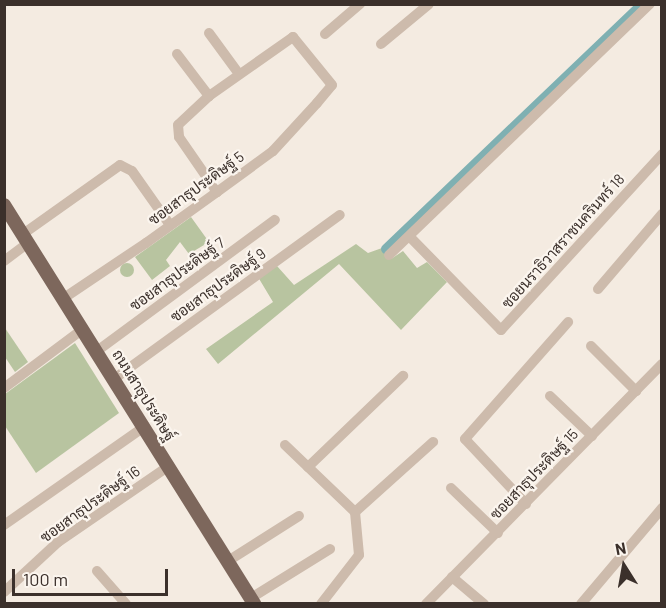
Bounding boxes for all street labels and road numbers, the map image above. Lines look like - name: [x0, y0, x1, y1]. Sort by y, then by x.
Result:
- street label: ซอยสาธุประดิษฐ์ 5: [145, 147, 247, 229]
- street label: ซอยนราธิวาสราชนครินทร์ 18: [498, 170, 628, 312]
- street label: ซอยสาธุประดิษฐ์ 7: [126, 233, 228, 315]
- street label: ซอยสาธุประดิษฐ์ 9: [167, 244, 269, 326]
- street label: ถนนสาธุประดิษฐ์: [109, 346, 179, 444]
- street label: ซอยสาธุประดิษฐ์ 15: [486, 425, 582, 523]
- street label: ซอยสาธุประดิษฐ์ 16: [37, 462, 143, 546]

